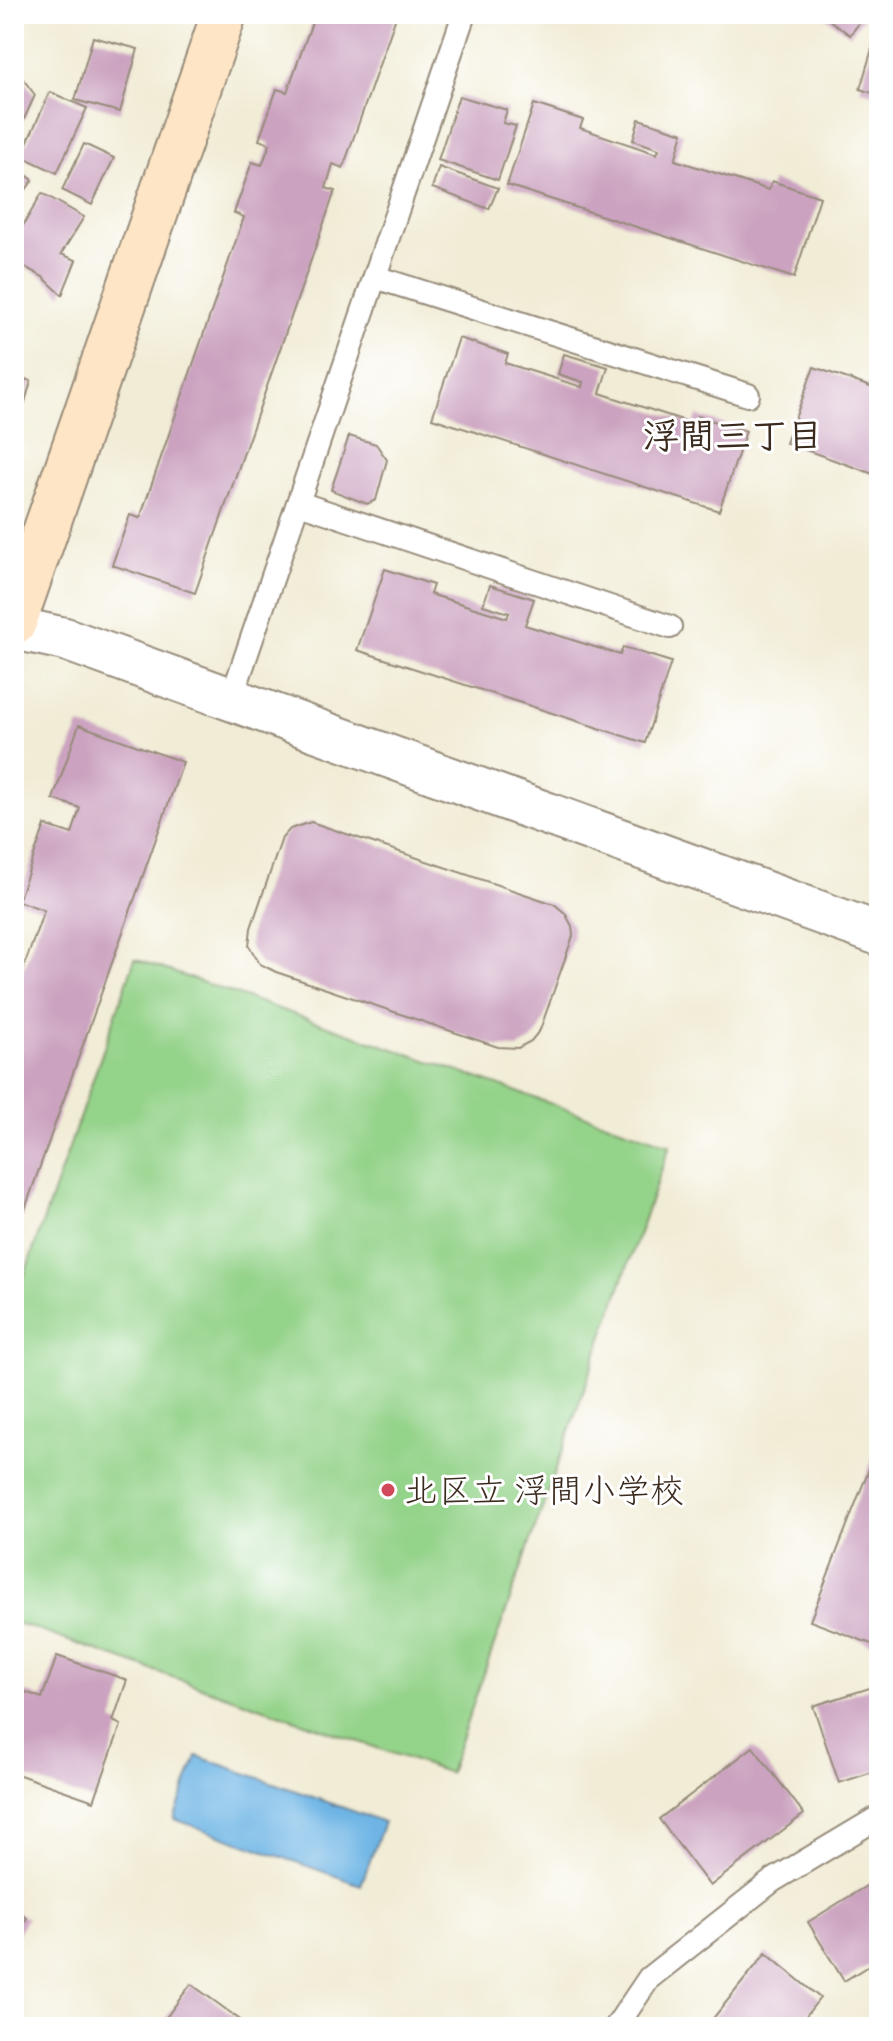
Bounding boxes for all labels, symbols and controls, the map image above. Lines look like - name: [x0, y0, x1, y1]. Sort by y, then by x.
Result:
- district label: 浮間三丁目: [643, 413, 823, 459]
- place label: 北区立 浮間小学校: [404, 1469, 684, 1512]
- marker: 北区立 浮間小学校: [379, 1481, 397, 1499]

